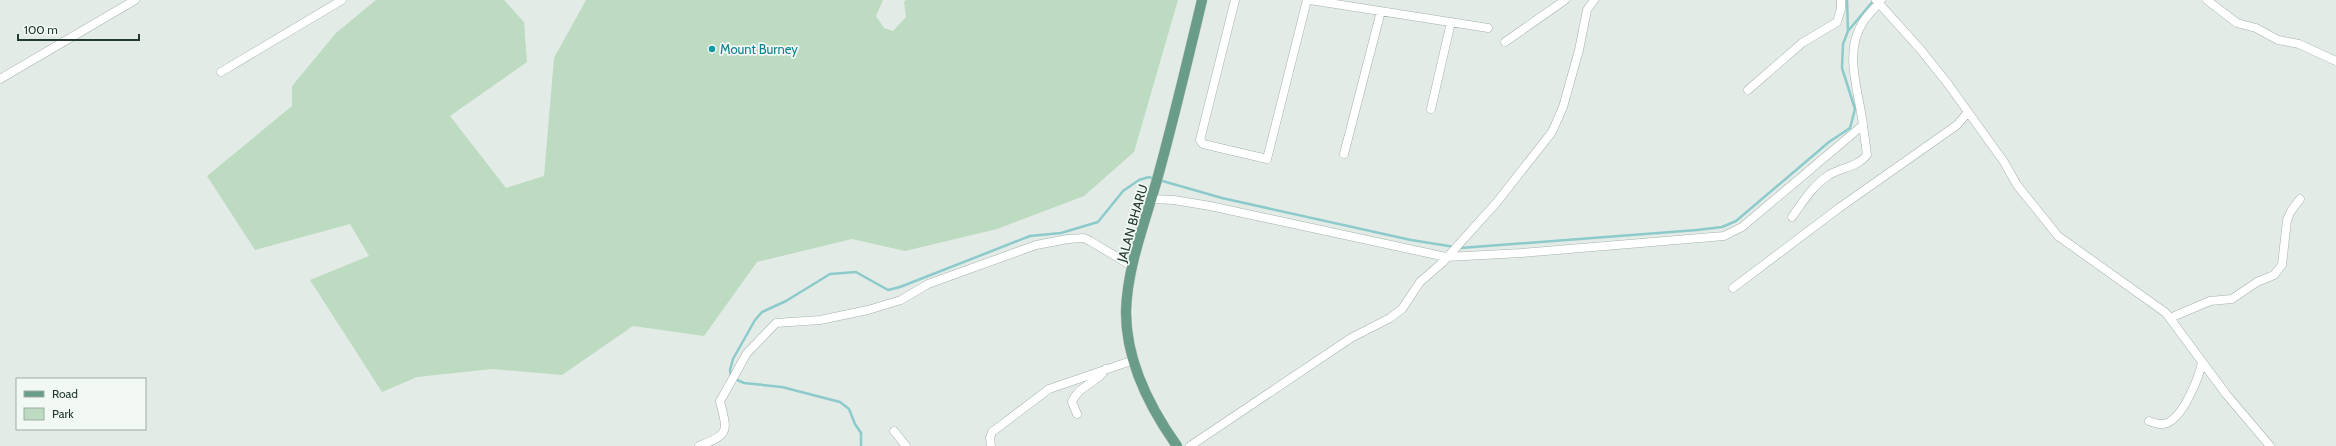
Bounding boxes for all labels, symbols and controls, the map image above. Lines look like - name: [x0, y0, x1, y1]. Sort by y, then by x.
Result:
- scale bar: [18, 16, 139, 42]
- text: 100 m: [24, 22, 58, 37]
- place label: Mount Burney: [720, 41, 798, 57]
- marker: Mount Burney: [707, 44, 717, 54]
- street label: JALAN BHARU: [1113, 182, 1151, 265]
- legend: [16, 378, 146, 430]
- text: Road: [52, 386, 78, 401]
- text: Park: [52, 406, 74, 421]

